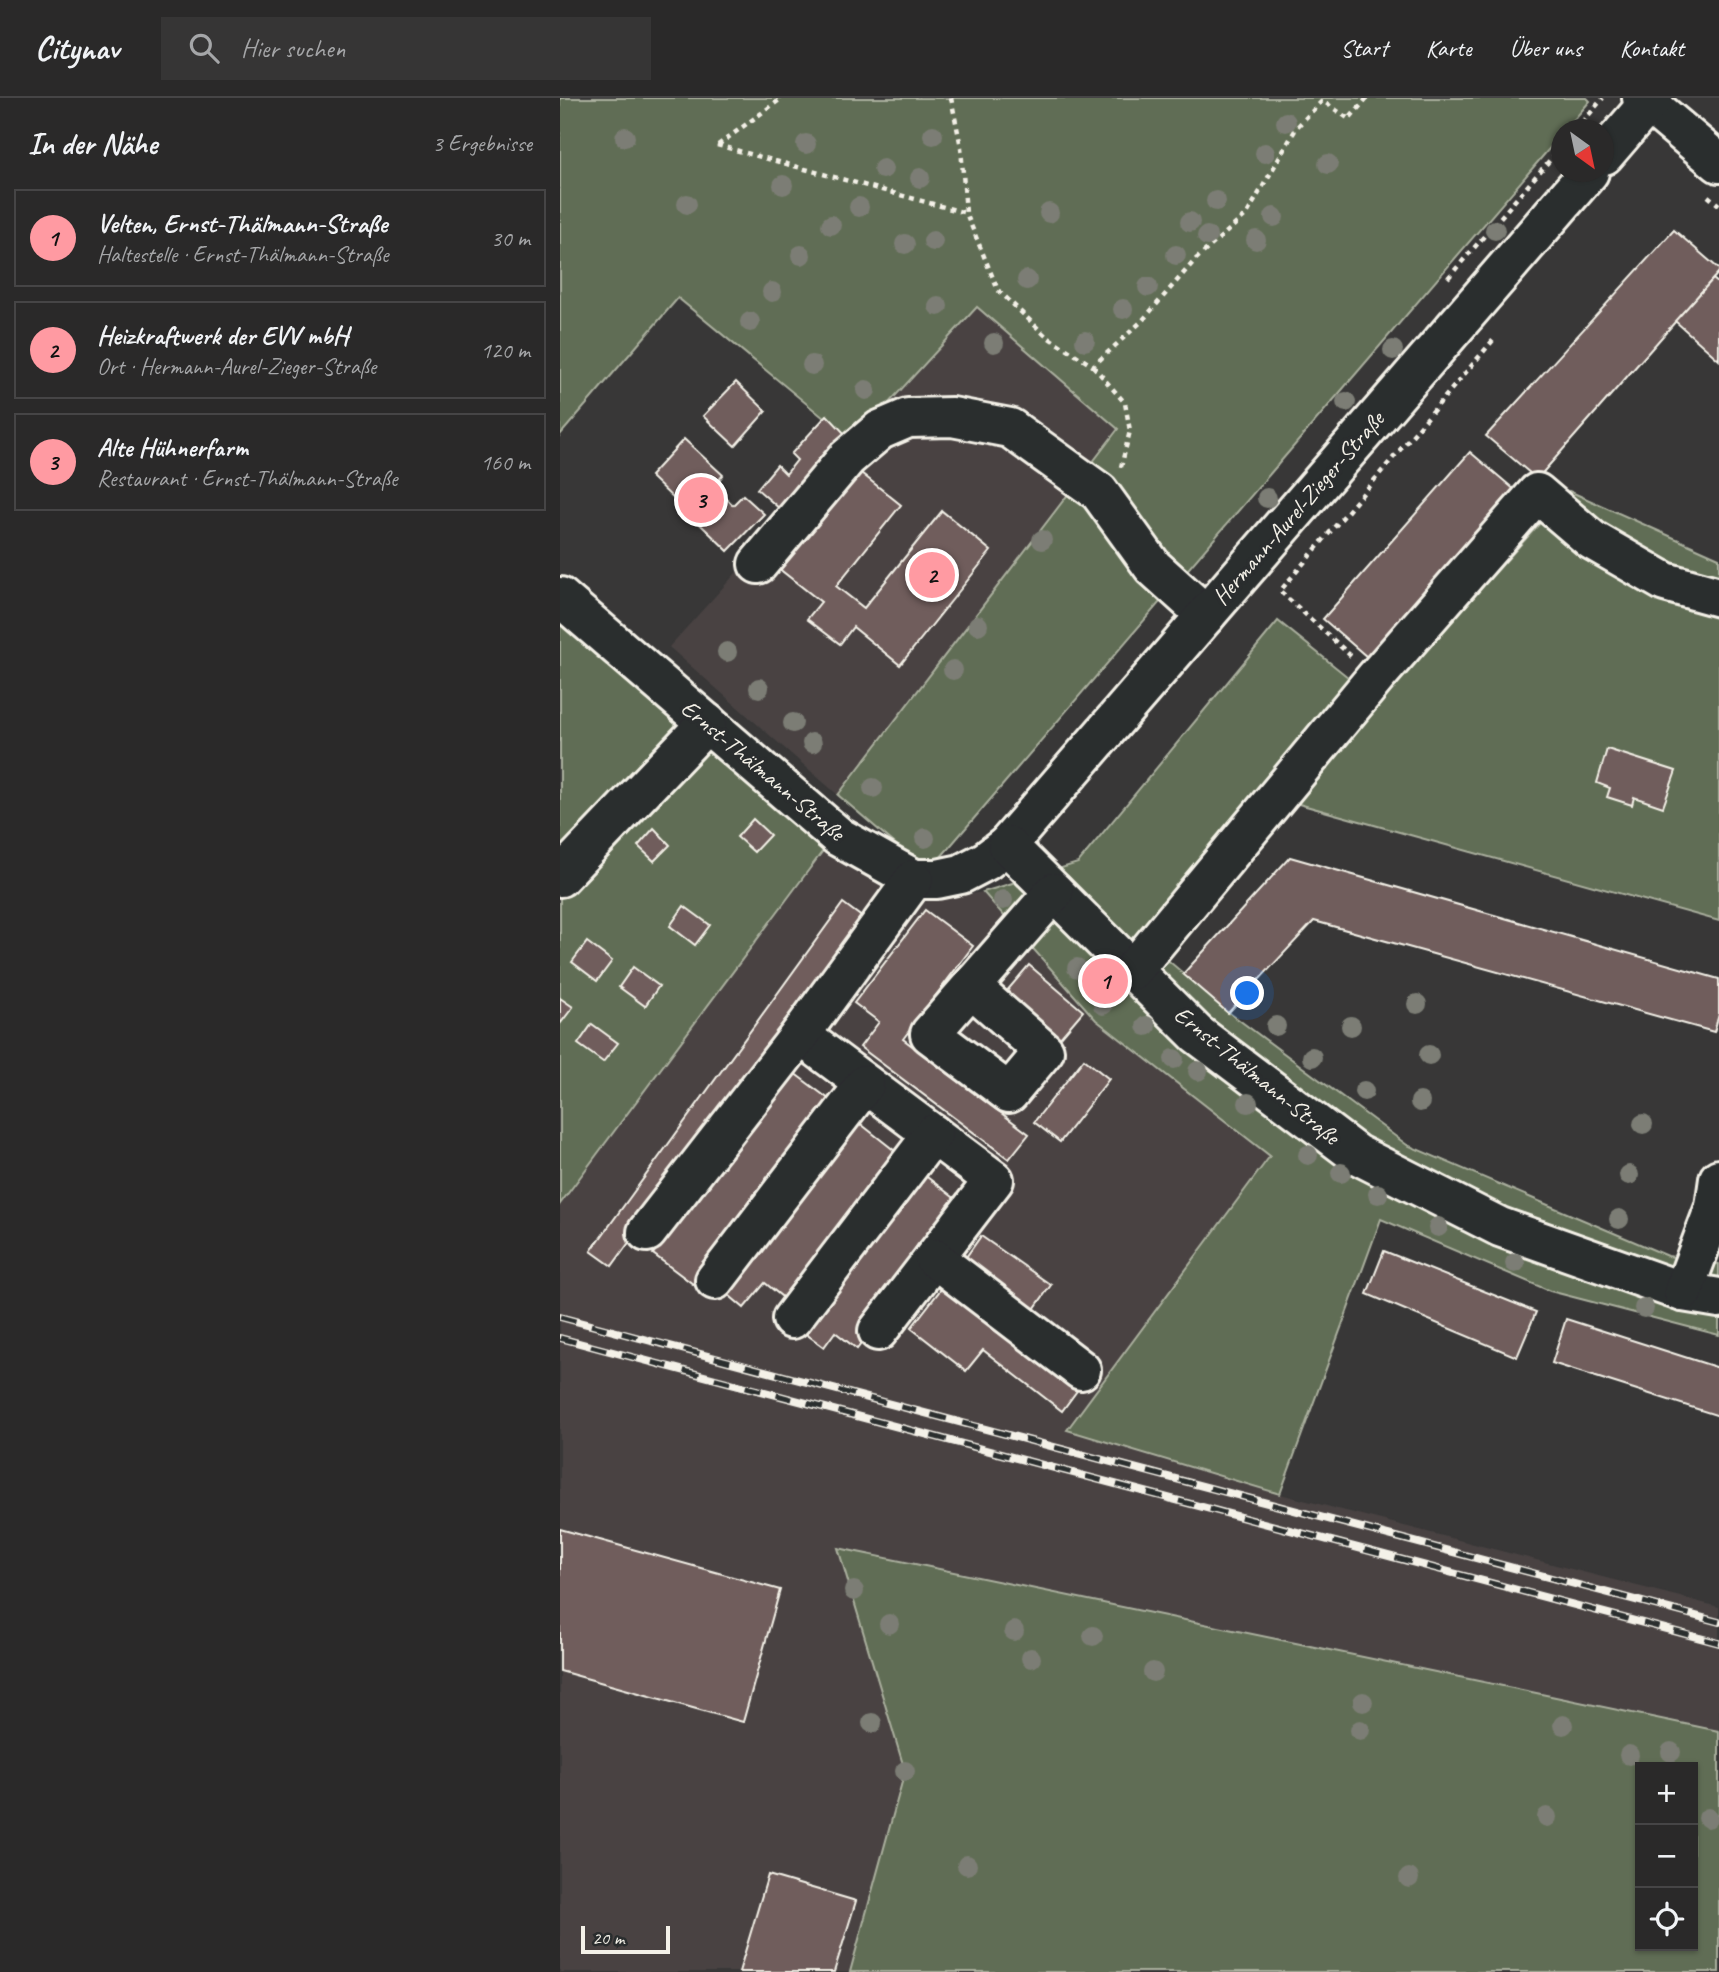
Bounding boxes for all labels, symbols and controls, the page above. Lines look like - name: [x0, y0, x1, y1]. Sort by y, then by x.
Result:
- search box: [161, 17, 651, 80]
- text: Citynav: [35, 27, 119, 69]
- icon: search: [185, 29, 223, 67]
- text: Hier suchen: [241, 32, 345, 65]
- text: Start: [1341, 33, 1388, 63]
- text: Karte: [1426, 33, 1472, 63]
- text: Über uns: [1510, 33, 1582, 63]
- text: Kontakt: [1620, 33, 1684, 63]
- north arrow: [1551, 119, 1614, 182]
- text: In der Nähe: [28, 125, 157, 163]
- text: 3 Ergebnisse: [432, 129, 532, 158]
- text: Velten, Ernst-Thälmann-Straße: [97, 207, 387, 240]
- text: 1: [48, 224, 58, 253]
- text: 30 m: [491, 224, 530, 253]
- text: Haltestelle · Ernst-Thälmann-Straße: [97, 240, 388, 269]
- text: Heizkraftwerk der EVV mbH: [97, 319, 348, 352]
- text: 2: [48, 336, 58, 365]
- text: 120 m: [481, 336, 530, 365]
- text: Ort · Hermann-Aurel-Zieger-Straße: [97, 352, 376, 381]
- street label: Hermann-Aurel-Zieger-Straße: [1206, 403, 1392, 611]
- text: Alte Hühnerfarm: [97, 431, 248, 464]
- text: 3: [48, 448, 58, 477]
- text: 160 m: [481, 448, 530, 477]
- text: Restaurant · Ernst-Thälmann-Straße: [97, 464, 397, 493]
- pin: 3: [678, 474, 724, 526]
- pin: 2: [909, 549, 955, 601]
- street label: Ernst-Thälmann-Straße: [675, 693, 853, 849]
- pin: 1: [1082, 955, 1128, 1007]
- your location: [1230, 976, 1264, 1010]
- street label: Ernst-Thälmann-Straße: [1168, 999, 1348, 1152]
- map controls: [1635, 1762, 1698, 1951]
- button: +: [1635, 1762, 1698, 1825]
- button: −: [1635, 1825, 1698, 1888]
- button: locate: [1635, 1888, 1698, 1951]
- scale bar: [581, 1923, 670, 1955]
- text: 20 m: [592, 1926, 624, 1950]

